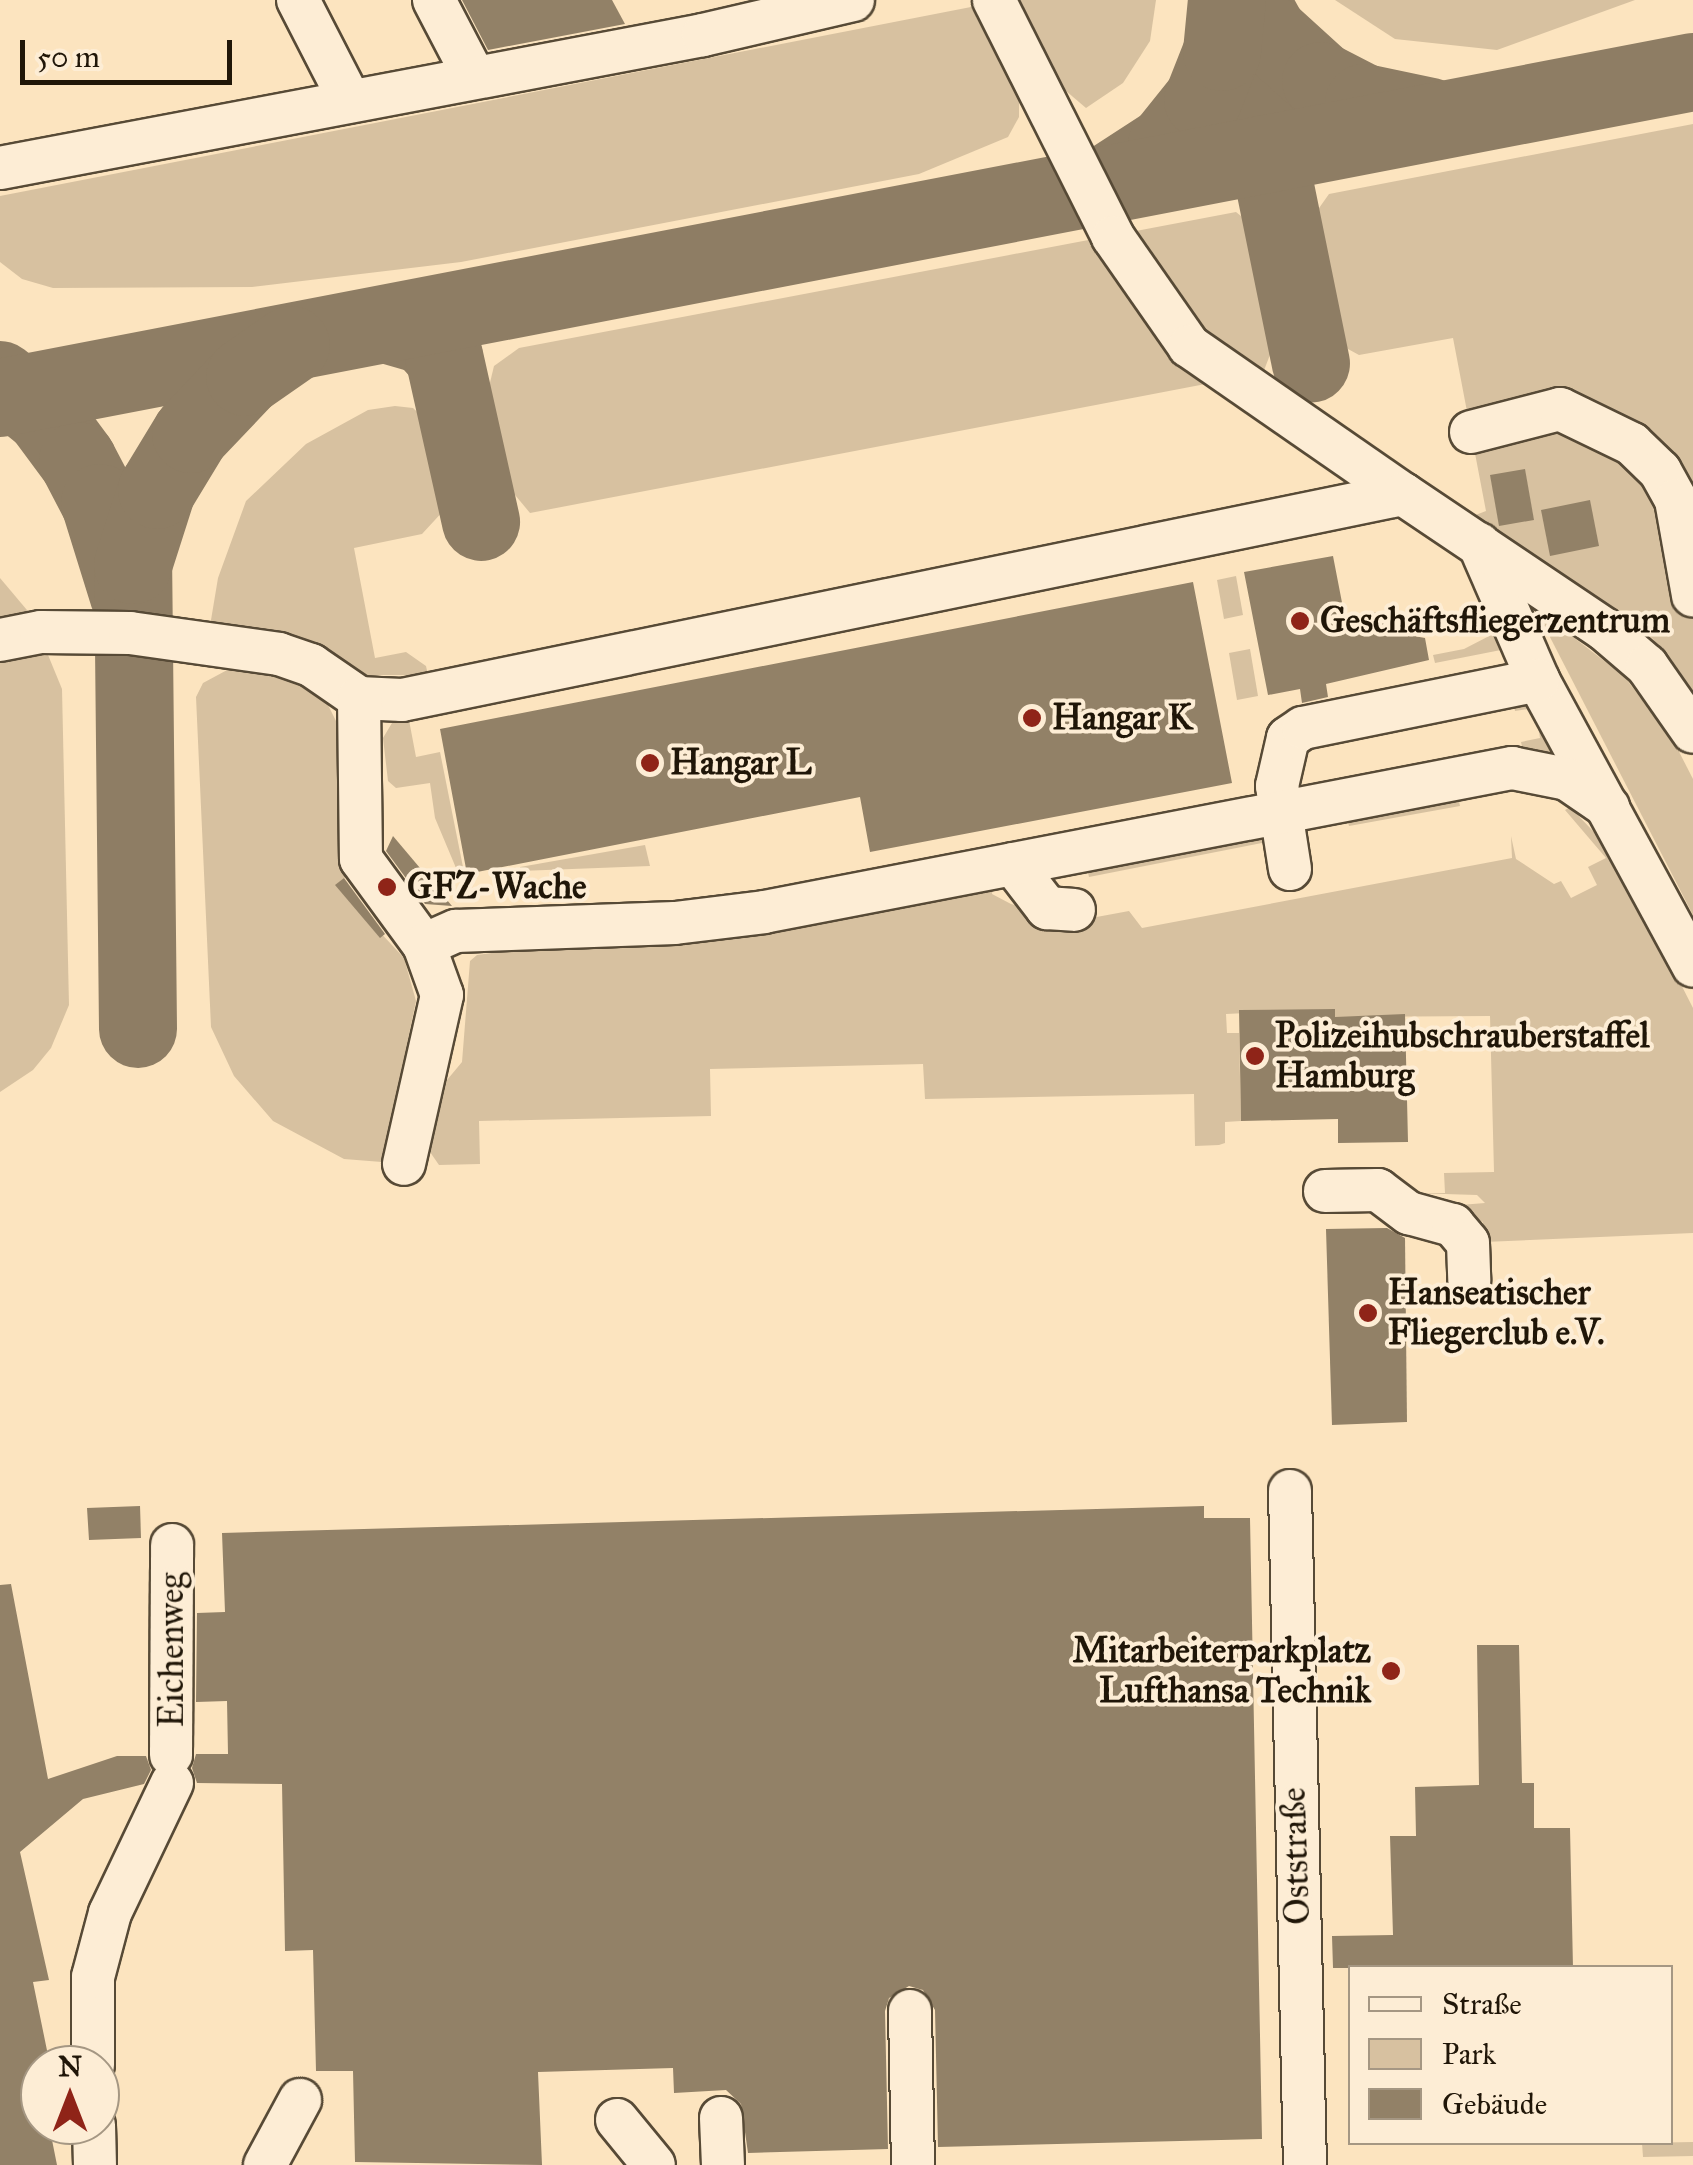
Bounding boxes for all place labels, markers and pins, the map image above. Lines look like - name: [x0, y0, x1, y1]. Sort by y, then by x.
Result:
- place label: Geschäftsfliegerzentrum: [1320, 600, 1670, 642]
- marker: Geschäftsfliegerzentrum: [1289, 610, 1311, 632]
- place label: Hangar K: [1052, 697, 1193, 739]
- marker: Hangar K: [1021, 707, 1043, 729]
- place label: Hangar L: [670, 742, 812, 784]
- marker: Hangar L: [639, 752, 661, 774]
- place label: GFZ-Wache: [407, 866, 587, 908]
- marker: GFZ-Wache: [376, 876, 398, 898]
- place label: Polizeihubschrauberstaffel Hamburg: [1275, 1015, 1649, 1097]
- marker: Polizeihubschrauberstaffel Hamburg: [1244, 1045, 1266, 1067]
- place label: Hanseatischer Fliegerclub e.V.: [1388, 1272, 1604, 1354]
- marker: Hanseatischer Fliegerclub e.V.: [1357, 1302, 1379, 1324]
- place label: Mitarbeiterparkplatz Lufthansa Technik: [1073, 1630, 1371, 1712]
- marker: Mitarbeiterparkplatz Lufthansa Technik: [1380, 1660, 1402, 1682]

